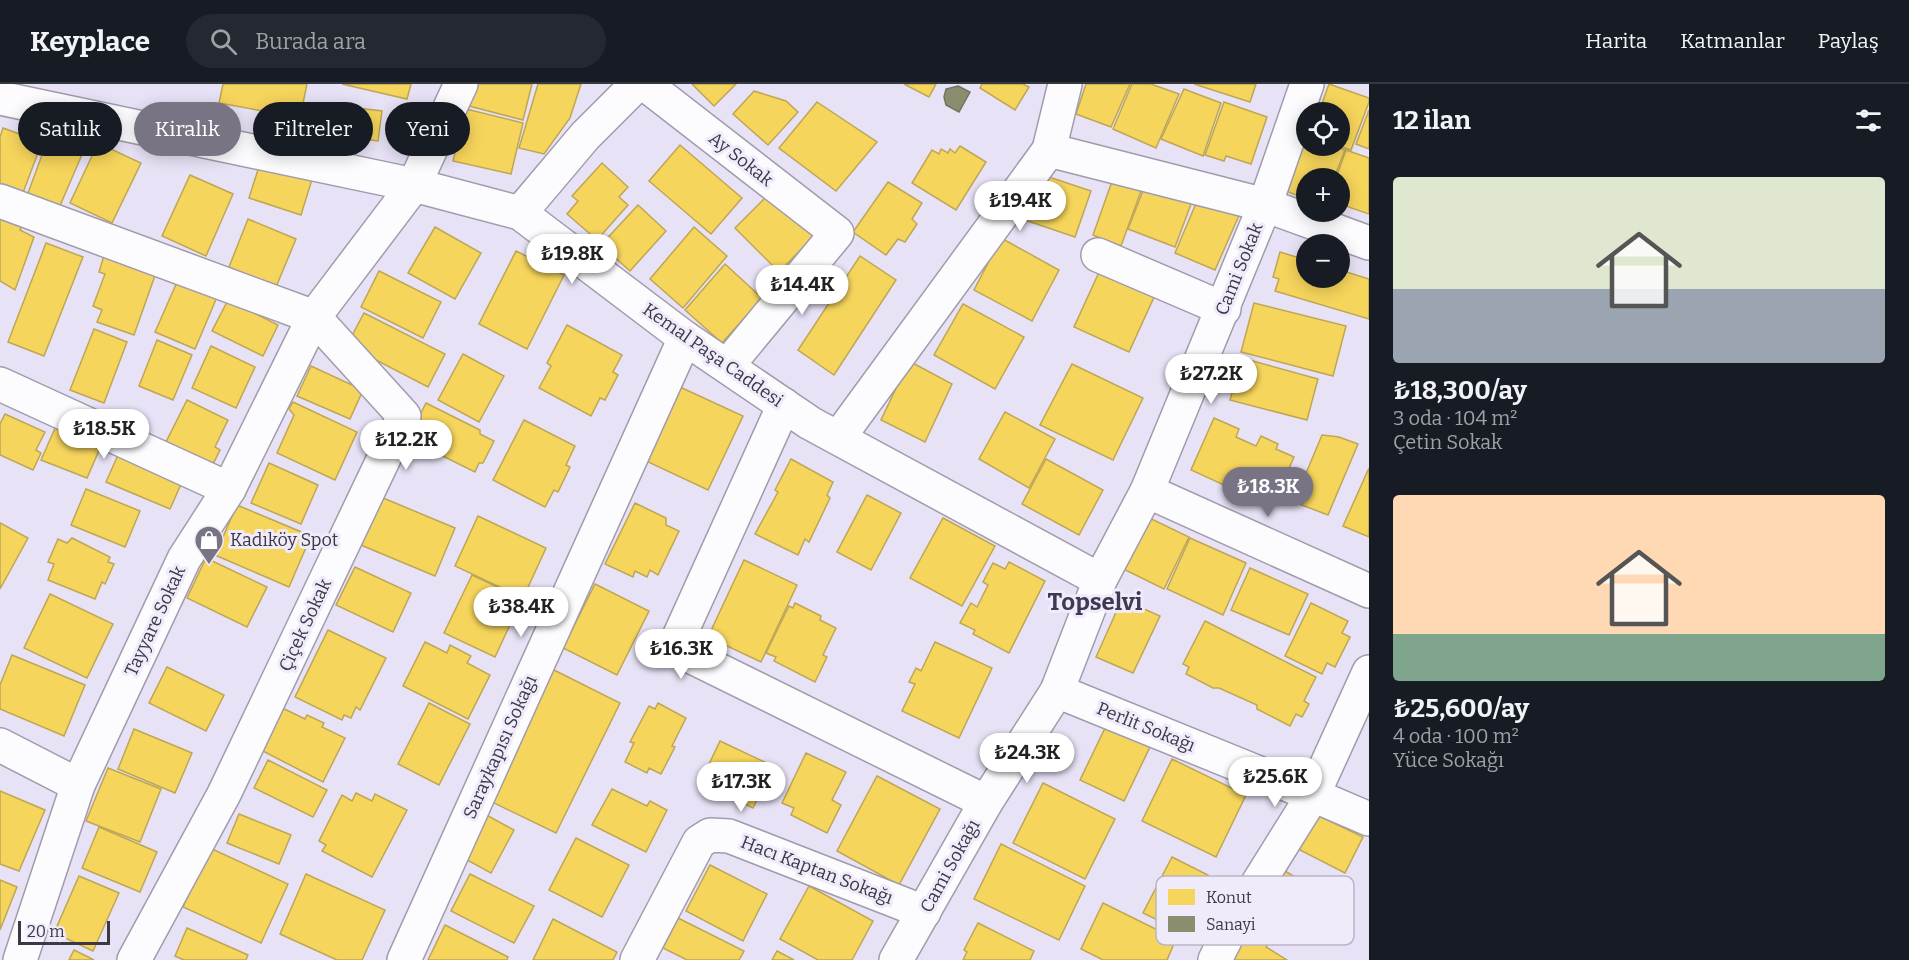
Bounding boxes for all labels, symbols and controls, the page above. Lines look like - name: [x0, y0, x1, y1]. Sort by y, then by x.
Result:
- search box: [186, 14, 606, 68]
- text: Keyplace: [30, 25, 150, 58]
- icon: search: [207, 25, 240, 58]
- text: Burada ara: [255, 28, 366, 55]
- text: Harita: [1585, 28, 1647, 54]
- text: Katmanlar: [1680, 28, 1785, 54]
- text: Paylaş: [1818, 28, 1879, 54]
- chip: Satılık: [18, 102, 122, 156]
- chip: Kiralık: [134, 102, 241, 156]
- chip: Filtreler: [253, 102, 373, 156]
- chip: Yeni: [385, 102, 470, 156]
- map controls: [1296, 102, 1350, 288]
- button: locate: [1296, 102, 1350, 156]
- icon: filters: [1852, 104, 1885, 137]
- text: 12 ilan: [1393, 105, 1471, 136]
- street label: Ay Sokak: [704, 127, 778, 191]
- button: +: [1296, 168, 1350, 222]
- pin: ₺19.4K: [971, 181, 1069, 232]
- text: ₺19.4K: [988, 188, 1052, 212]
- icon: home: [1585, 216, 1693, 324]
- street label: Cami Sokak: [1210, 219, 1268, 319]
- pin: ₺19.8K: [523, 234, 621, 285]
- button: −: [1296, 234, 1350, 288]
- text: ₺19.8K: [540, 241, 604, 265]
- pin: ₺14.4K: [753, 265, 851, 316]
- text: ₺14.4K: [769, 272, 835, 296]
- street label: Kemal Paşa Caddesi: [639, 298, 787, 412]
- pin: ₺27.2K: [1162, 354, 1260, 405]
- text: ₺27.2K: [1179, 361, 1243, 385]
- text: ₺18,300/ay: [1393, 375, 1527, 406]
- text: 3 oda · 104 m²: [1393, 406, 1517, 430]
- pin: ₺18.5K: [55, 409, 153, 460]
- text: ₺18.5K: [72, 416, 136, 440]
- pin: ₺12.2K: [357, 420, 455, 471]
- text: ₺12.2K: [374, 427, 438, 451]
- text: Çetin Sokak: [1393, 430, 1502, 454]
- pin: ₺18.3K: [1219, 467, 1317, 518]
- text: ₺18.3K: [1236, 474, 1300, 498]
- shop icon: Kadıköy Spot: [193, 524, 225, 566]
- place label: Kadıköy Spot: [230, 529, 339, 551]
- icon: home: [1585, 534, 1693, 642]
- street label: Tayyare Sokak: [120, 562, 191, 680]
- street label: Çiçek Sokak: [274, 574, 336, 675]
- pin: ₺38.4K: [472, 587, 570, 638]
- district label: Topselvi: [1048, 588, 1143, 616]
- text: ₺38.4K: [487, 594, 555, 618]
- pin: ₺16.3K: [632, 629, 730, 680]
- text: ₺16.3K: [649, 636, 713, 660]
- street label: Saraykapısı Sokağı: [458, 672, 542, 822]
- text: ₺25,600/ay: [1393, 693, 1529, 724]
- street label: Perlit Sokağı: [1094, 697, 1198, 757]
- text: 4 oda · 100 m²: [1393, 724, 1519, 748]
- pin: ₺24.3K: [978, 733, 1076, 784]
- text: ₺24.3K: [994, 740, 1060, 764]
- text: Yüce Sokağı: [1393, 748, 1504, 772]
- pin: ₺25.6K: [1226, 757, 1324, 808]
- pin: ₺17.3K: [692, 762, 790, 813]
- text: ₺25.6K: [1242, 764, 1308, 788]
- text: ₺17.3K: [711, 769, 771, 793]
- street label: Cami Sokağı: [915, 816, 985, 916]
- street label: Hacı Kaptan Sokağı: [738, 831, 896, 909]
- legend: [1156, 876, 1354, 945]
- text: Konut: [1206, 888, 1252, 907]
- text: Sanayi: [1206, 915, 1256, 934]
- scale bar: [18, 918, 110, 946]
- text: 20 m: [27, 922, 64, 941]

